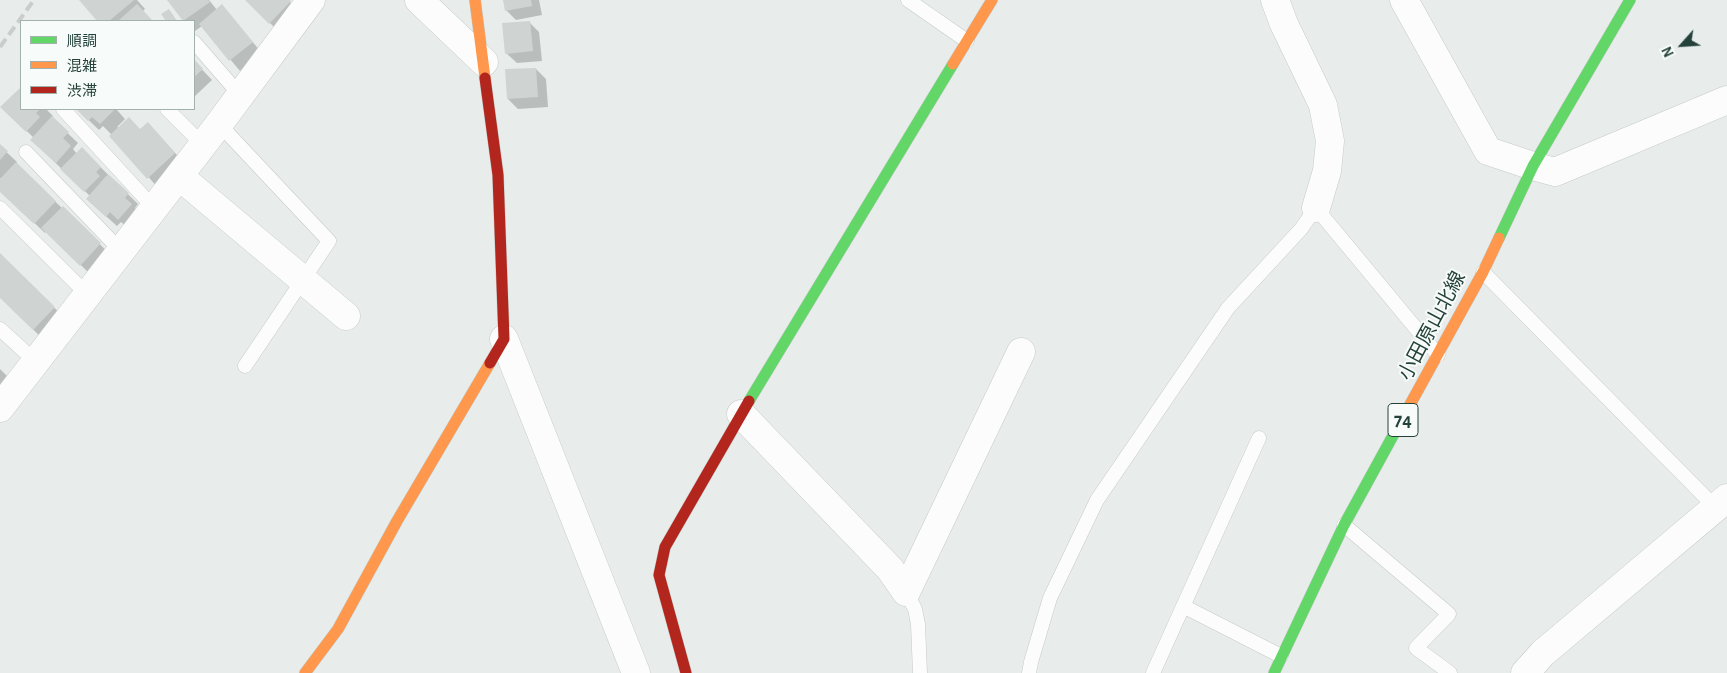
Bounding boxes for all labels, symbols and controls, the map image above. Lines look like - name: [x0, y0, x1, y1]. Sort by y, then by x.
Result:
- legend: [20, 20, 195, 110]
- north arrow: [1657, 20, 1707, 70]
- text: 順調: [67, 34, 97, 49]
- text: N: [1660, 44, 1677, 59]
- text: 混雑: [67, 59, 97, 74]
- text: 渋滞: [67, 84, 97, 99]
- street label: 小田原山北線: [1393, 267, 1471, 385]
- road number: 74: [1388, 404, 1418, 436]

